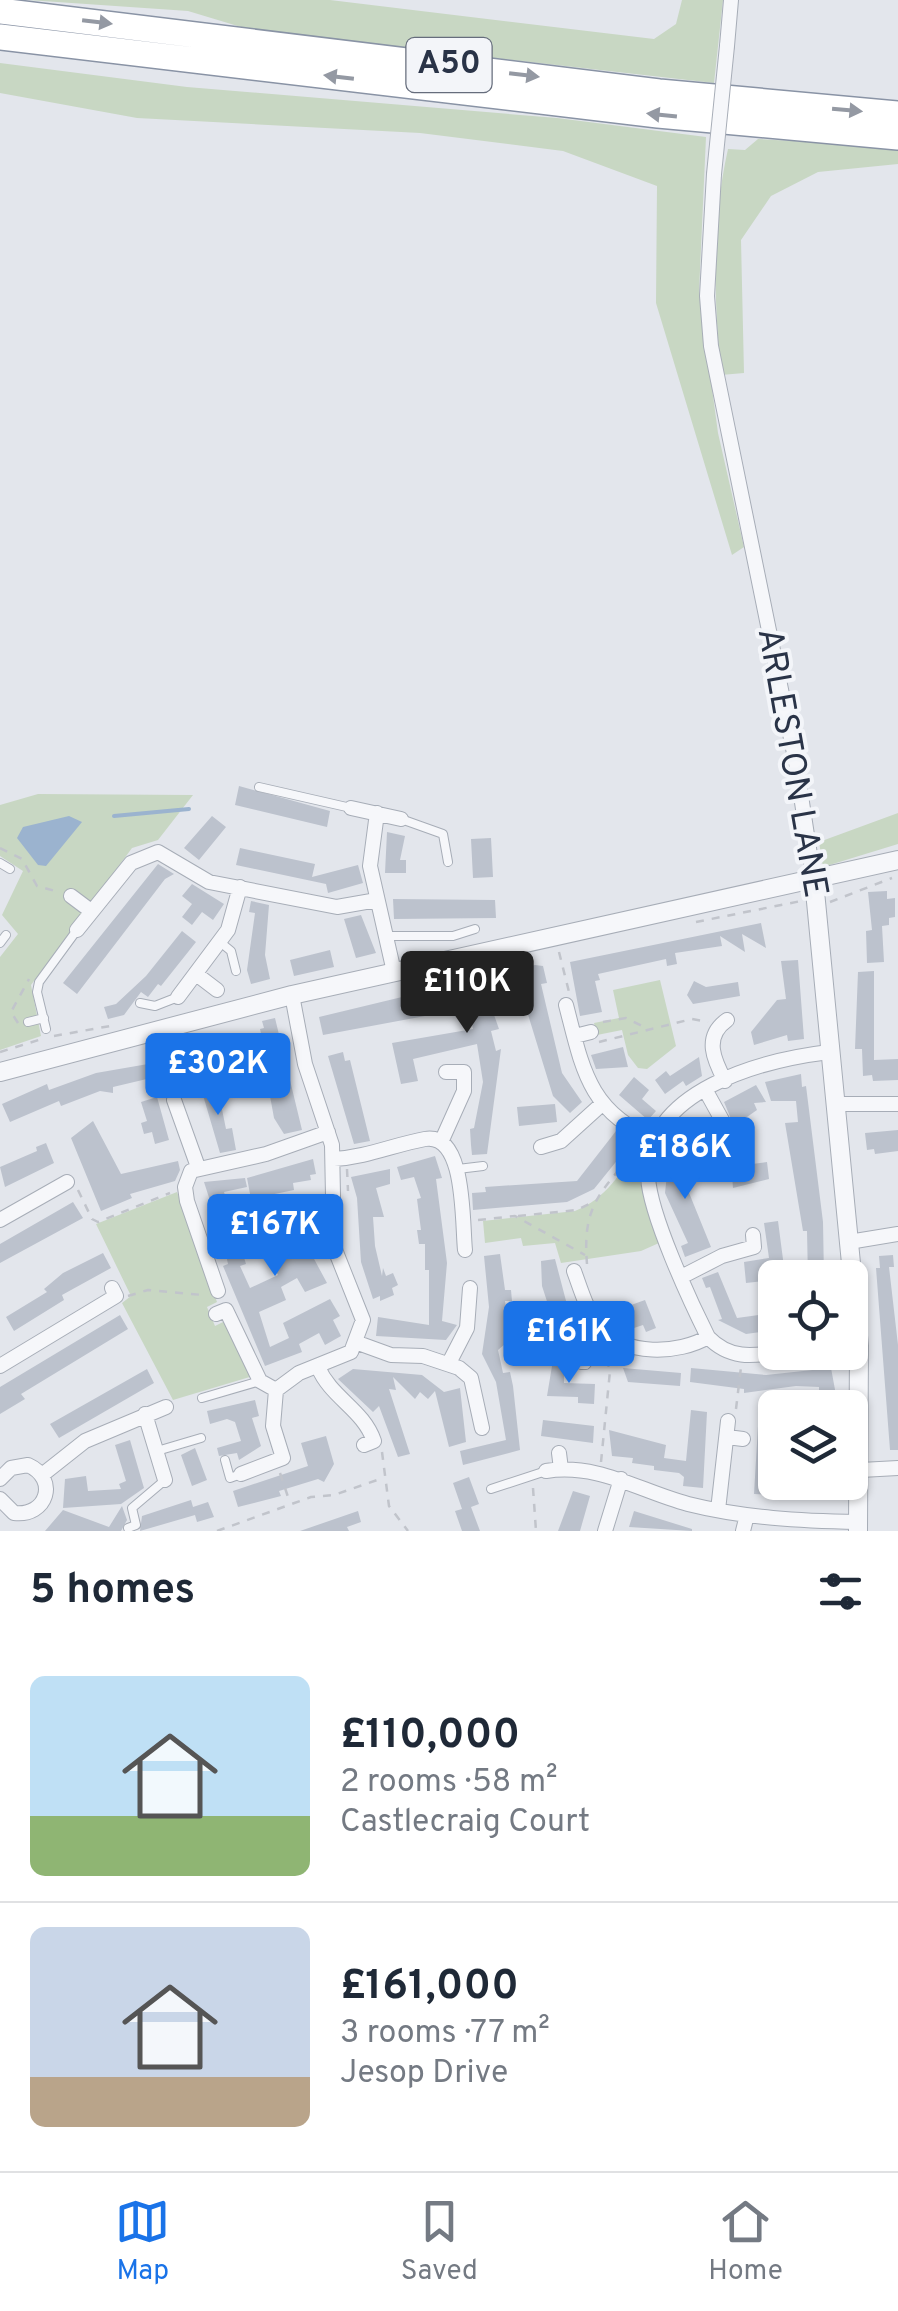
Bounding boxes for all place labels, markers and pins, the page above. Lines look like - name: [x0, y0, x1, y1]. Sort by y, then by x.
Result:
- pin: £110K: [397, 951, 537, 1036]
- pin: £302K: [148, 1033, 288, 1118]
- pin: £186K: [615, 1117, 755, 1202]
- pin: £167K: [205, 1194, 345, 1279]
- pin: £161K: [499, 1301, 639, 1386]

